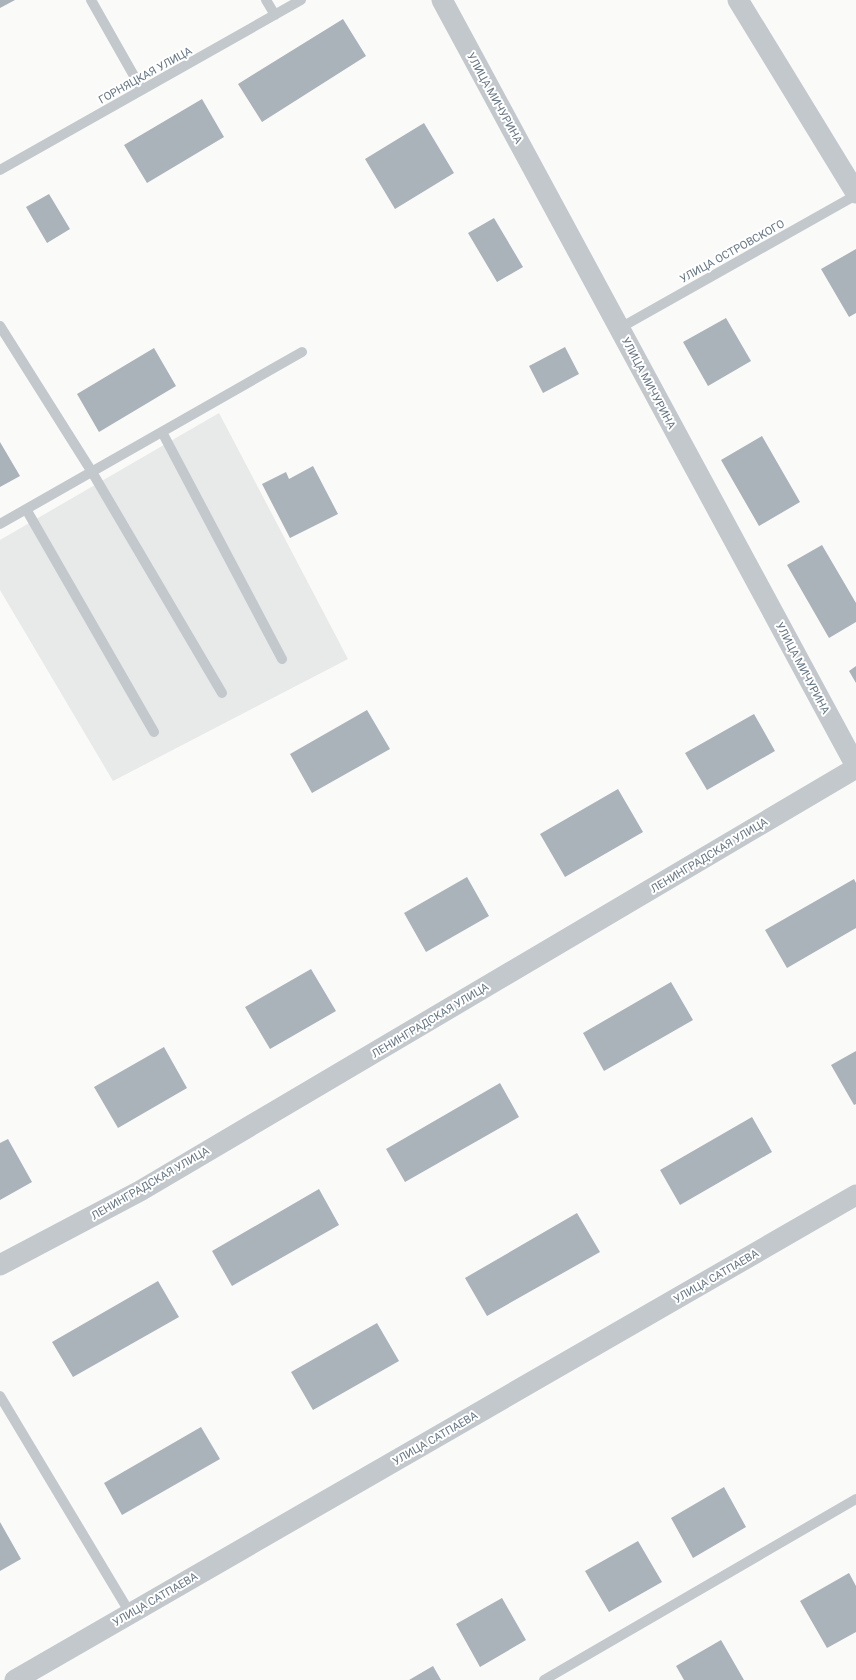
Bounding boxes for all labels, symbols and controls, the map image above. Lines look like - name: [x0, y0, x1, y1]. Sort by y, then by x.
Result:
- street label: ГОРНЯЦКАЯ УЛИЦА: [96, 44, 195, 107]
- street label: УЛИЦА МИЧУРИНА: [464, 50, 525, 147]
- street label: УЛИЦА ОСТРОВСКОГО: [678, 217, 787, 286]
- street label: УЛИЦА МИЧУРИНА: [619, 335, 679, 432]
- street label: УЛИЦА МИЧУРИНА: [773, 620, 833, 717]
- street label: ЛЕНИНГРАДСКАЯ УЛИЦА: [648, 815, 771, 896]
- street label: ЛЕНИНГРАДСКАЯ УЛИЦА: [369, 980, 492, 1061]
- street label: ЛЕНИНГРАДСКАЯ УЛИЦА: [89, 1144, 212, 1223]
- street label: УЛИЦА САТПАЕВА: [672, 1246, 762, 1306]
- street label: УЛИЦА САТПАЕВА: [391, 1408, 481, 1468]
- street label: УЛИЦА САТПАЕВА: [111, 1569, 201, 1629]

